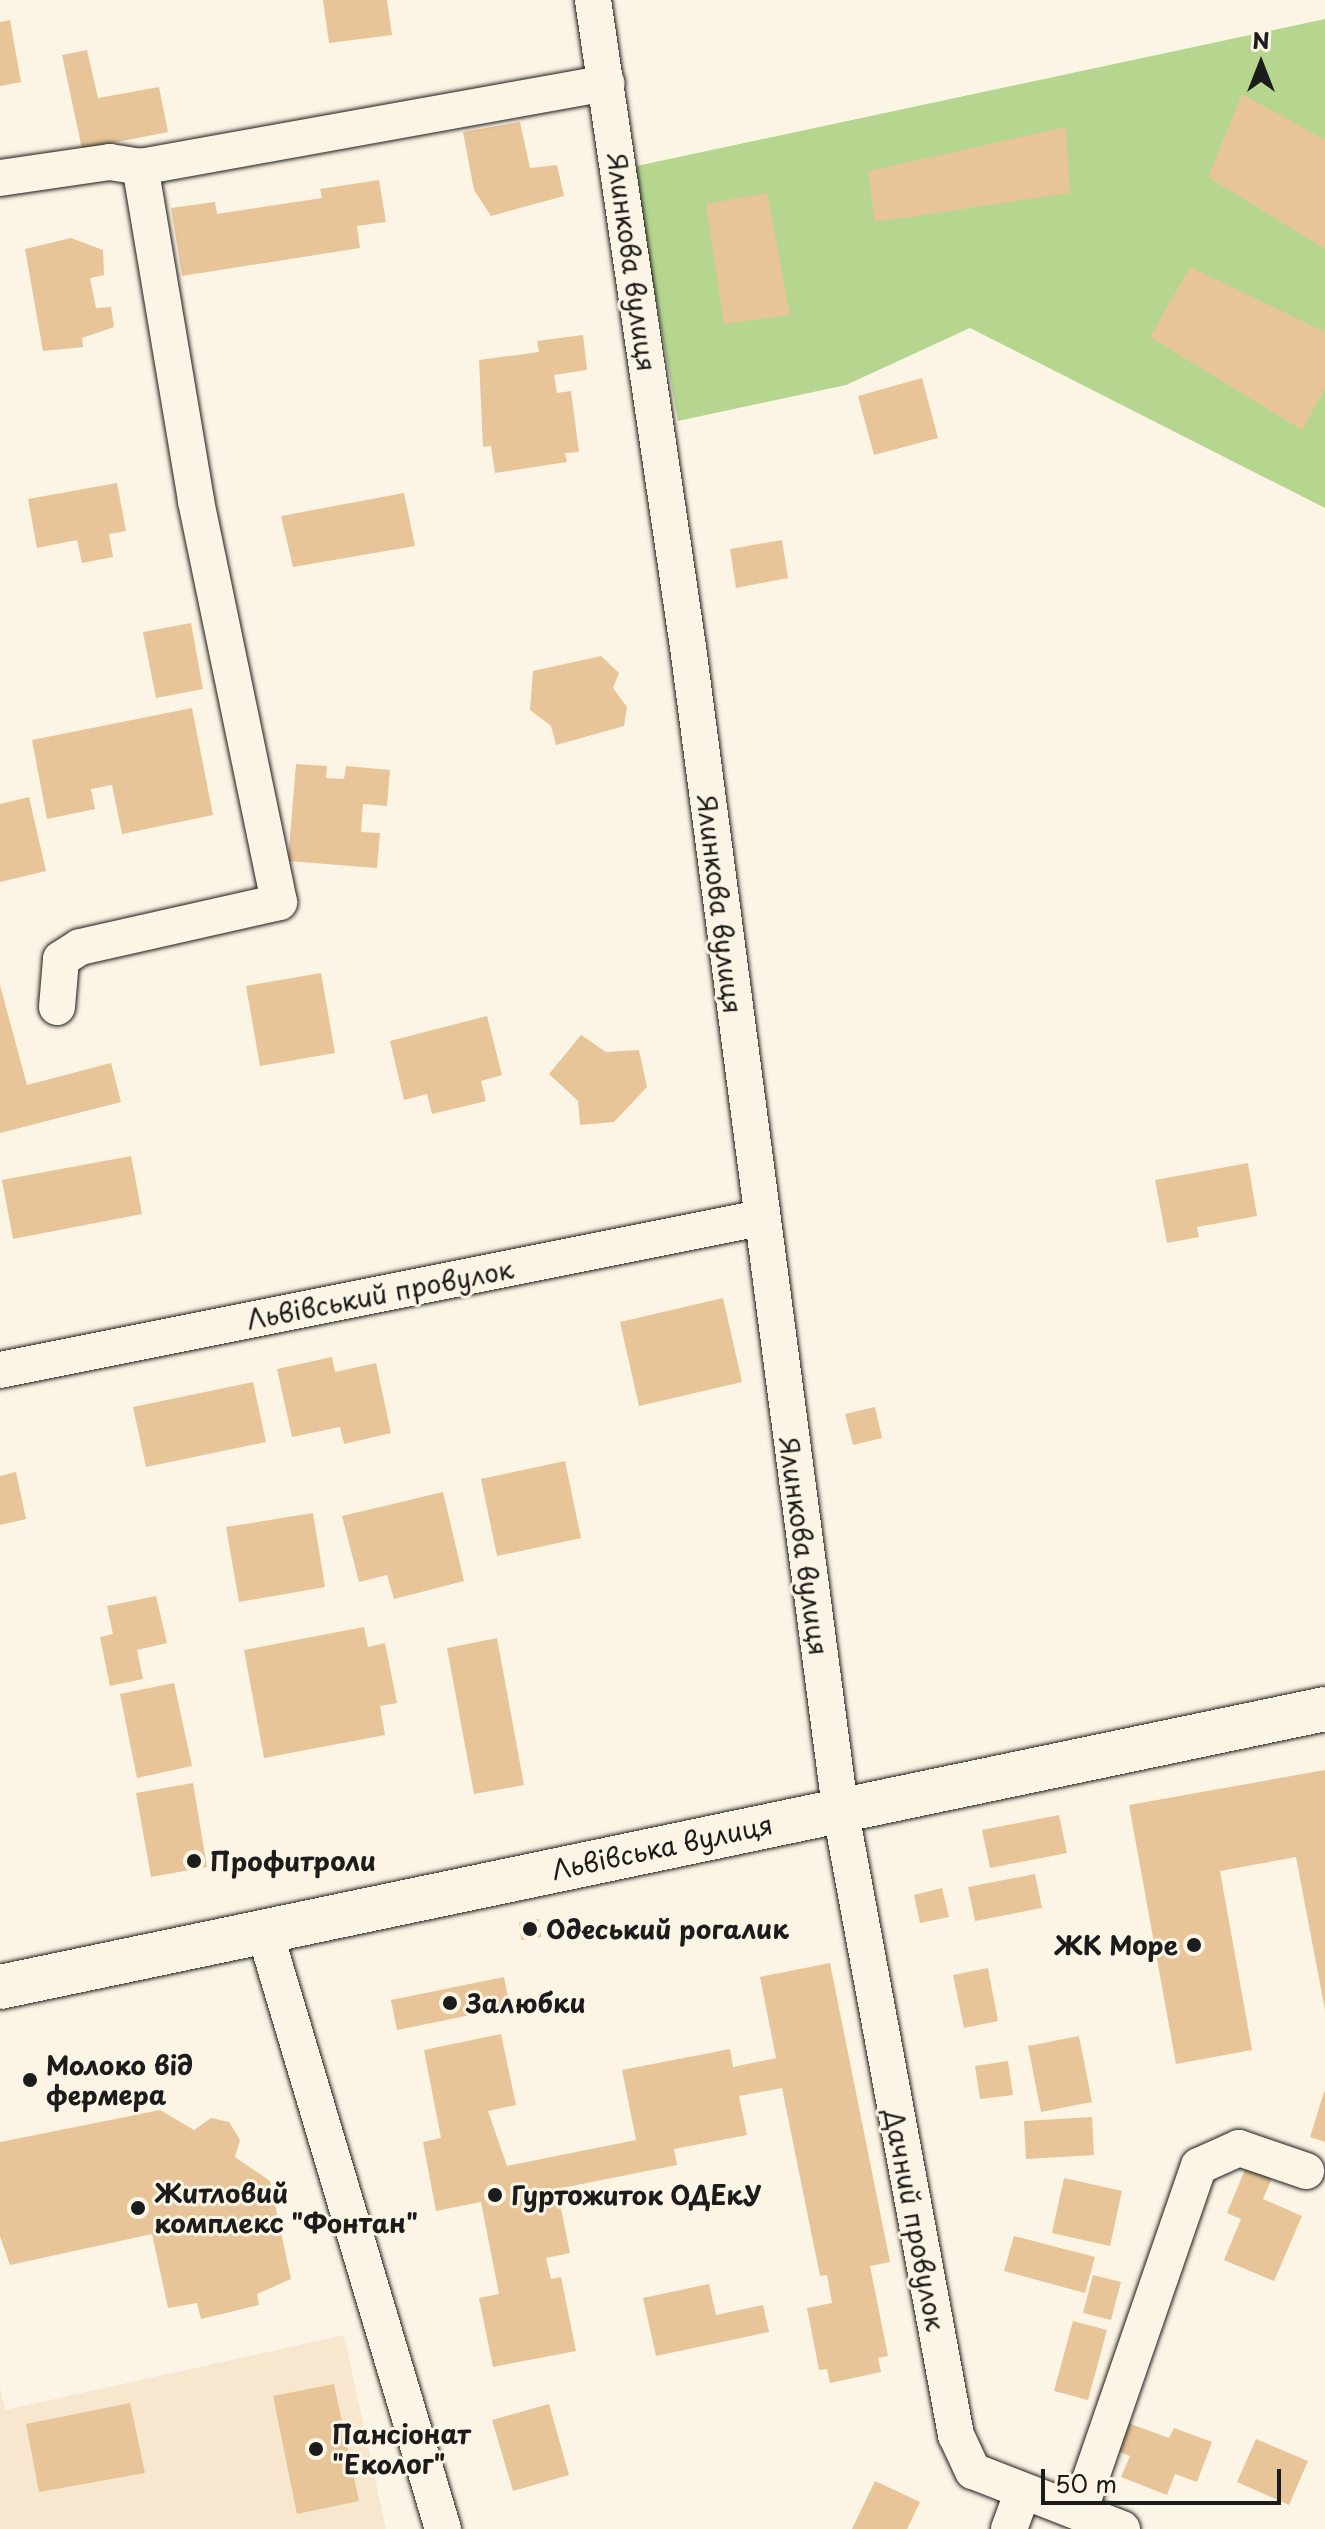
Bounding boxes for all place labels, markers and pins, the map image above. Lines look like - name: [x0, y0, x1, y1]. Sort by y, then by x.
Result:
- place label: Профитроли: [210, 1845, 376, 1877]
- marker: Профитроли: [185, 1852, 203, 1870]
- place label: Одеський рогалик: [546, 1913, 790, 1945]
- marker: Одеський рогалик: [521, 1920, 539, 1938]
- place label: ЖК Море: [1054, 1929, 1178, 1961]
- marker: ЖК Море: [1185, 1936, 1203, 1954]
- place label: Залюбки: [466, 1987, 586, 2019]
- marker: Залюбки: [441, 1994, 459, 2012]
- place label: Молоко від фермера: [46, 2049, 194, 2110]
- marker: Молоко від фермера: [21, 2071, 39, 2089]
- place label: Житловий комплекс "Фонтан": [154, 2177, 418, 2238]
- place label: Гуртожиток ОДЕкУ: [511, 2179, 763, 2211]
- marker: Гуртожиток ОДЕкУ: [486, 2186, 504, 2204]
- marker: Житловий комплекс "Фонтан": [129, 2199, 147, 2217]
- place label: Пансіонат "Еколог": [332, 2418, 471, 2480]
- marker: Пансіонат "Еколог": [307, 2440, 325, 2458]

